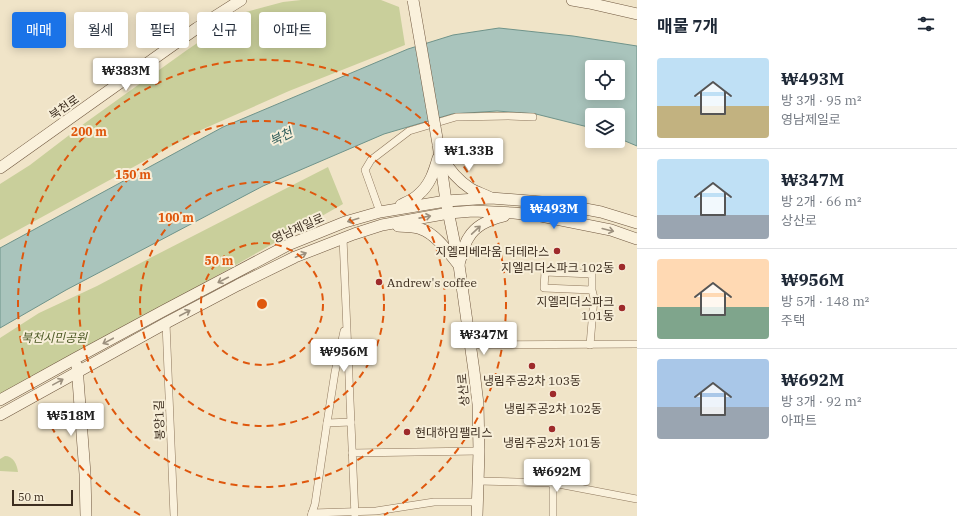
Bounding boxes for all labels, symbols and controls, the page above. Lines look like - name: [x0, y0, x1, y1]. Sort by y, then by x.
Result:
- chip: 매매: [12, 12, 66, 48]
- chip: 월세: [74, 12, 128, 48]
- chip: 필터: [136, 12, 189, 48]
- chip: 신규: [197, 12, 251, 48]
- chip: 아파트: [259, 12, 326, 48]
- icon: filters: [915, 13, 937, 35]
- text: 매물 7개: [657, 15, 718, 37]
- pin: ₩383M: [98, 58, 154, 92]
- map controls: [585, 60, 625, 148]
- button: locate: [585, 60, 625, 100]
- text: ₩383M: [102, 62, 150, 79]
- text: ₩493M: [781, 68, 844, 90]
- icon: home: [689, 74, 737, 122]
- street label: 북천로: [46, 91, 82, 123]
- text: 방 3개 · 95 m²: [781, 92, 861, 109]
- button: layers: [585, 108, 625, 148]
- text: 영남제일로: [781, 111, 841, 128]
- text: 200 m: [71, 124, 107, 139]
- water label: 북천: [266, 124, 296, 150]
- pin: ₩1.33B: [436, 138, 502, 172]
- text: ₩1.33B: [444, 142, 494, 159]
- text: 150 m: [115, 167, 151, 182]
- text: ₩347M: [781, 169, 844, 191]
- icon: home: [689, 175, 737, 223]
- text: 방 2개 · 66 m²: [781, 193, 861, 210]
- pin: ₩493M: [526, 196, 582, 230]
- text: ₩493M: [530, 200, 578, 217]
- text: 100 m: [158, 210, 194, 225]
- street label: 영남제일로: [270, 210, 326, 246]
- text: 상산로: [781, 212, 817, 229]
- one-way arrow: [418, 213, 431, 221]
- one-way arrow: [347, 217, 360, 224]
- one-way arrow: [470, 226, 480, 235]
- one-way arrow: [601, 227, 614, 234]
- place label: 지엘리베라움 더테라스: [436, 244, 549, 259]
- marker: 지엘리베라움 더테라스: [552, 246, 562, 256]
- one-way arrow: [294, 250, 306, 258]
- text: 50 m: [205, 253, 234, 268]
- place label: 지엘리더스파크 102동: [501, 260, 614, 275]
- marker: 지엘리더스파크 102동: [617, 262, 627, 272]
- text: ₩956M: [781, 269, 844, 291]
- place label: Andrew's coffee: [387, 275, 477, 290]
- icon: home: [689, 275, 737, 323]
- one-way arrow: [217, 276, 229, 284]
- marker: Andrew's coffee: [374, 277, 384, 287]
- text: 방 5개 · 148 m²: [781, 293, 869, 310]
- place label: 지엘리더스파크 101동: [537, 294, 614, 323]
- centre of rings: [255, 297, 269, 311]
- marker: 지엘리더스파크 101동: [617, 303, 627, 313]
- one-way arrow: [178, 309, 190, 316]
- text: 주택: [781, 312, 805, 329]
- pin: ₩347M: [456, 322, 512, 356]
- text: ₩347M: [460, 326, 508, 343]
- park label: 북천시민공원: [21, 330, 88, 345]
- one-way arrow: [102, 337, 114, 345]
- pin: ₩956M: [316, 339, 372, 373]
- text: ₩956M: [320, 343, 368, 360]
- marker: 냉림주공2차 103동: [527, 361, 537, 371]
- text: ₩692M: [781, 369, 844, 391]
- street label: 상산로: [454, 373, 472, 407]
- place label: 냉림주공2차 103동: [483, 373, 581, 388]
- icon: home: [689, 375, 737, 423]
- one-way arrow: [52, 378, 64, 386]
- marker: 냉림주공2차 102동: [548, 389, 558, 399]
- text: 방 3개 · 92 m²: [781, 393, 861, 410]
- street label: 봉양1길: [151, 400, 167, 440]
- place label: 냉림주공2차 102동: [504, 401, 602, 416]
- pin: ₩518M: [43, 403, 99, 437]
- text: ₩518M: [47, 407, 95, 424]
- text: 아파트: [781, 412, 817, 429]
- marker: 냉림주공2차 101동: [547, 424, 557, 434]
- place label: 현대하임팰리스: [415, 425, 492, 440]
- marker: 현대하임팰리스: [402, 427, 412, 437]
- place label: 냉림주공2차 101동: [503, 435, 601, 450]
- pin: ₩692M: [529, 459, 585, 493]
- text: ₩692M: [533, 463, 581, 480]
- scale bar: [12, 488, 73, 507]
- text: 50 m: [18, 490, 44, 504]

